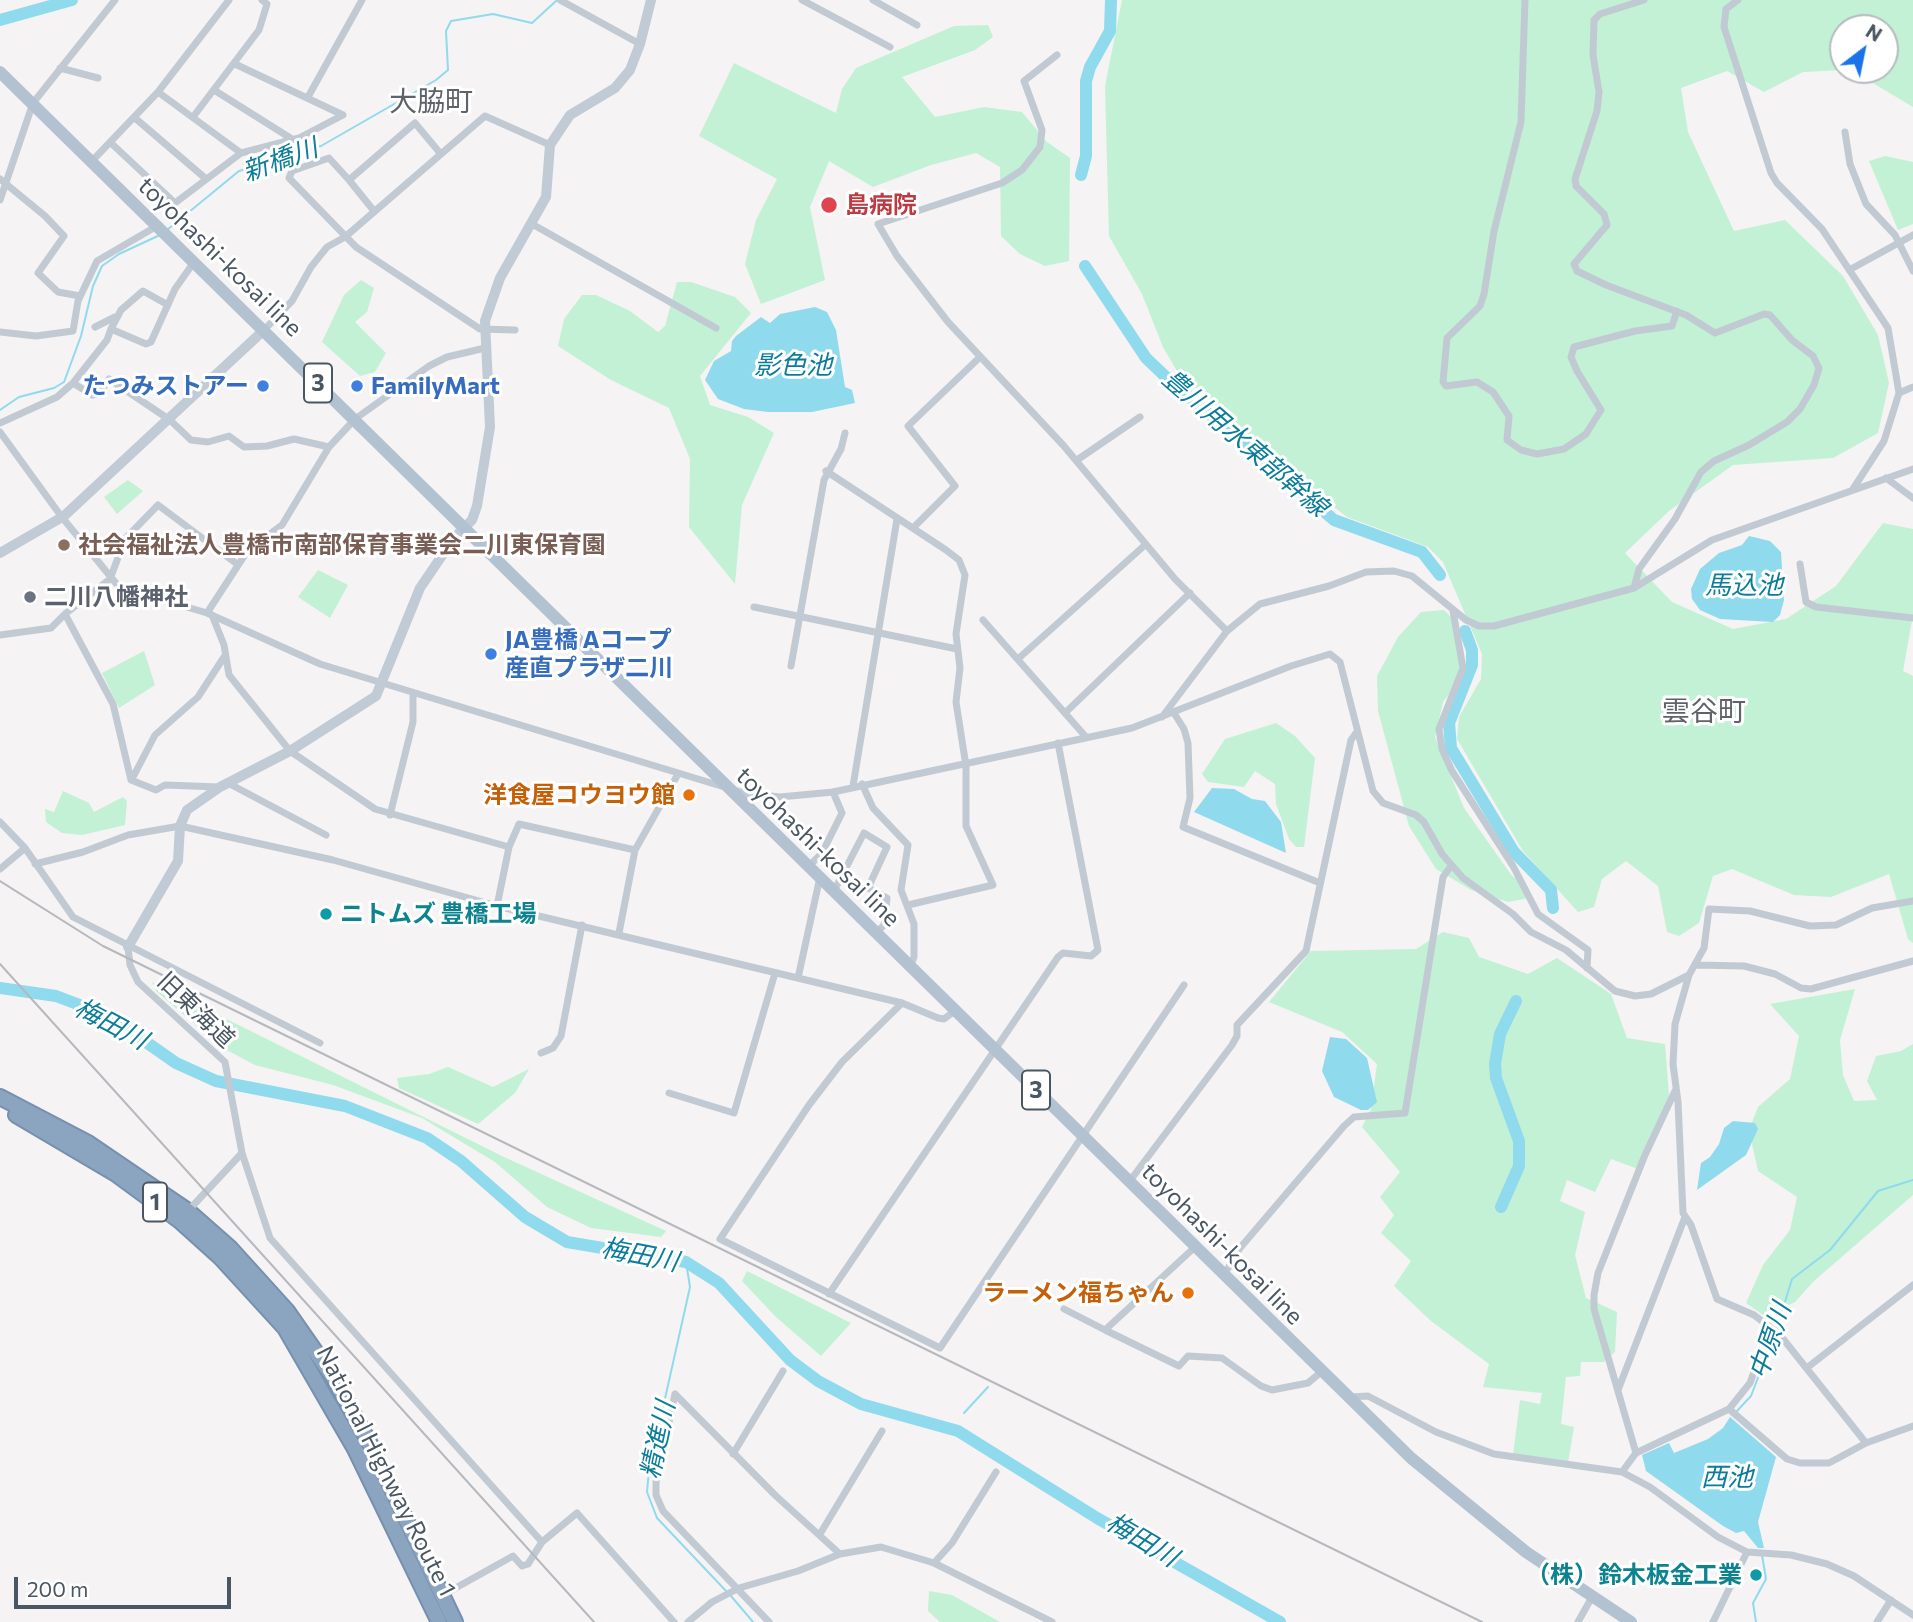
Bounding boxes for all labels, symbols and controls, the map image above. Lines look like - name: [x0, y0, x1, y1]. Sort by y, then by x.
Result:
- north arrow: [1829, 14, 1899, 84]
- text: N: [1862, 19, 1886, 46]
- district label: 大脇町: [389, 85, 473, 119]
- water label: 新橋川: [238, 132, 322, 188]
- street label: toyohashi-kosai line: [132, 171, 308, 343]
- place label: 島病院: [845, 191, 917, 219]
- marker: 島病院: [819, 195, 839, 215]
- water label: 影色池: [754, 349, 832, 381]
- water label: 豊川用水東部幹線: [1156, 363, 1334, 523]
- road number: 3: [304, 364, 332, 402]
- place label: たつみストアー: [82, 372, 249, 400]
- place label: FamilyMart: [371, 372, 500, 400]
- marker: たつみストアー: [255, 378, 271, 394]
- marker: FamilyMart: [349, 378, 365, 394]
- place label: 社会福祉法人豊橋市南部保育事業会二川東保育園: [78, 531, 606, 559]
- marker: 社会福祉法人豊橋市南部保育事業会二川東保育園: [56, 537, 72, 553]
- water label: 馬込池: [1705, 569, 1783, 601]
- place label: 二川八幡神社: [44, 583, 188, 611]
- marker: 二川八幡神社: [22, 589, 38, 605]
- place label: JA豊橋 Aコープ 産直プラザ二川: [505, 626, 673, 682]
- marker: JA豊橋 Aコープ 産直プラザ二川: [483, 646, 499, 662]
- district label: 雲谷町: [1662, 695, 1746, 729]
- street label: toyohashi-kosai line: [730, 761, 906, 933]
- place label: 洋食屋コウヨウ館: [483, 781, 675, 809]
- marker: 洋食屋コウヨウ館: [681, 787, 697, 803]
- place label: ニトムズ 豊橋工場: [340, 900, 537, 928]
- marker: ニトムズ 豊橋工場: [318, 906, 334, 922]
- street label: 旧東海道: [151, 966, 241, 1054]
- water label: 梅田川: [69, 992, 153, 1056]
- road number: 3: [1022, 1070, 1050, 1110]
- street label: toyohashi-kosai line: [1135, 1157, 1309, 1331]
- road number: 1: [143, 1182, 167, 1222]
- water label: 梅田川: [599, 1232, 681, 1278]
- place label: ラーメン福ちゃん: [982, 1279, 1174, 1307]
- marker: ラーメン福ちゃん: [1180, 1285, 1196, 1301]
- water label: 中原川: [1743, 1299, 1797, 1383]
- street label: National Highway Route 1: [310, 1341, 462, 1601]
- water label: 精進川: [635, 1399, 681, 1481]
- water label: 西池: [1701, 1461, 1753, 1493]
- water label: 梅田川: [1101, 1507, 1183, 1573]
- place label: （株）鈴木板金工業: [1526, 1561, 1742, 1589]
- scale bar: [18, 1562, 234, 1606]
- marker: （株）鈴木板金工業: [1748, 1567, 1764, 1583]
- text: 200 m: [27, 1576, 88, 1601]

